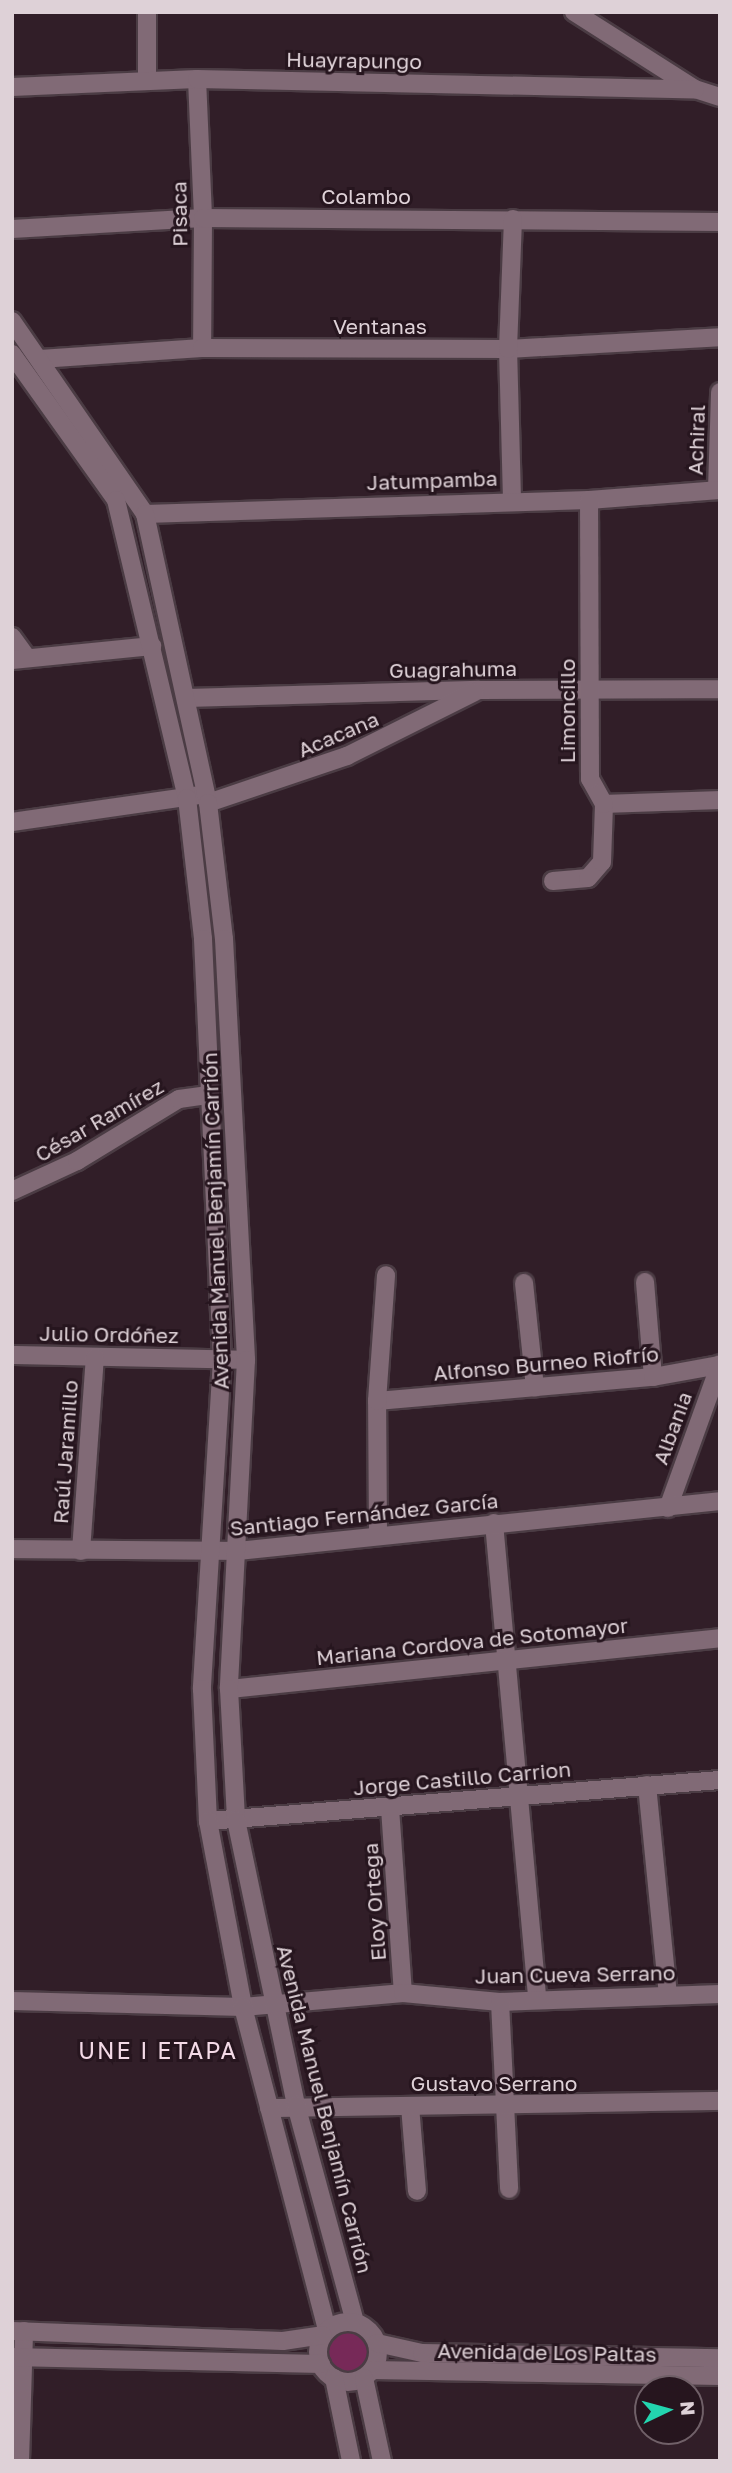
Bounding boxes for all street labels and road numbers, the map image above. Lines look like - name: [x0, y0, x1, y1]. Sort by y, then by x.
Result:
- street label: Huayrapungo: [286, 46, 422, 74]
- street label: Pisaca: [166, 181, 192, 247]
- street label: Colambo: [321, 183, 411, 209]
- street label: Ventanas: [333, 313, 427, 339]
- street label: Achiral: [682, 404, 710, 476]
- street label: Jatumpamba: [366, 465, 498, 495]
- street label: Guagrahuma: [389, 655, 517, 683]
- street label: Limoncillo: [554, 659, 580, 763]
- street label: Acacana: [294, 706, 382, 762]
- street label: Avenida Manuel Benjamín Carrión: [197, 1052, 233, 1390]
- street label: César Ramírez: [30, 1073, 168, 1167]
- street label: Julio Ordóñez: [39, 1320, 179, 1348]
- street label: Alfonso Burneo Riofrío: [432, 1341, 660, 1385]
- street label: Raúl Jaramillo: [47, 1379, 83, 1525]
- street label: Albania: [647, 1388, 697, 1468]
- street label: Santiago Fernández García: [229, 1487, 499, 1541]
- street label: Mariana Cordova de Sotomayor: [315, 1612, 629, 1670]
- street label: Jorge Castillo Carrion: [352, 1756, 572, 1800]
- street label: Eloy Ortega: [357, 1842, 391, 1962]
- street label: Avenida Manuel Benjamín Carrión: [272, 1942, 378, 2276]
- street label: Juan Cueva Serrano: [475, 1960, 675, 1988]
- street label: Gustavo Serrano: [411, 2070, 577, 2096]
- street label: Avenida de Los Paltas: [437, 2337, 657, 2367]

